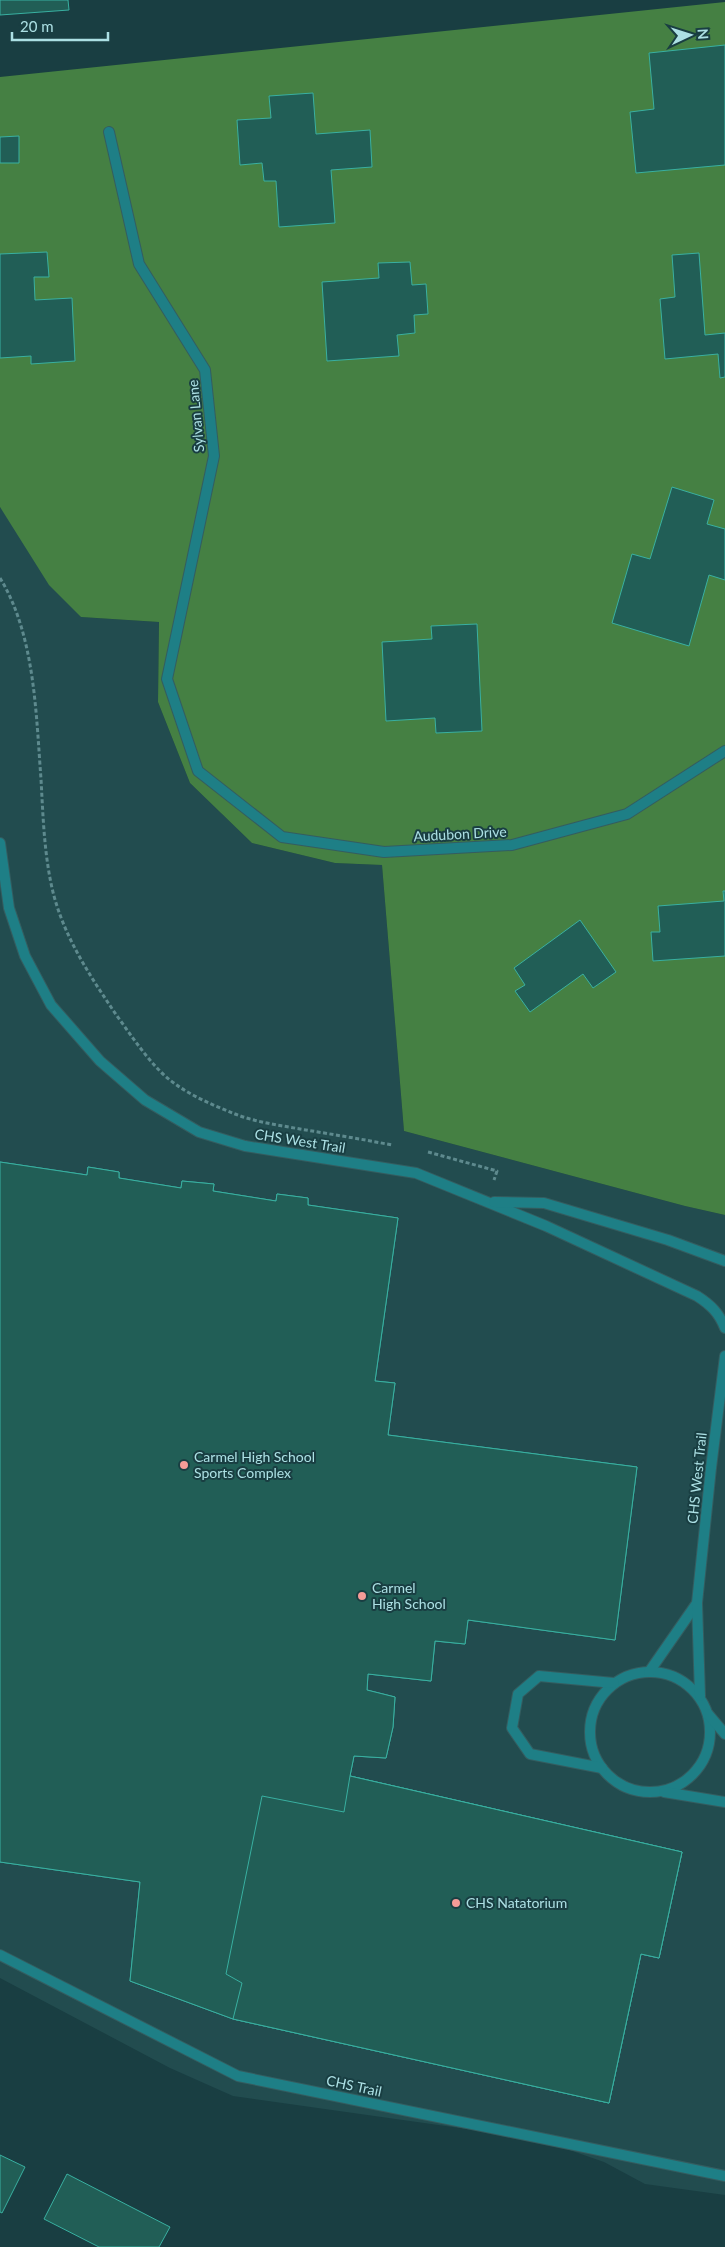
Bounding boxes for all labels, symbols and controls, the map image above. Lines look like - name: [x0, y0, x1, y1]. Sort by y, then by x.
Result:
- scale bar: [12, 10, 109, 42]
- north arrow: [665, 10, 715, 60]
- text: 20 m: [20, 17, 54, 35]
- text: N: [695, 28, 712, 40]
- street label: Sylvan Lane: [184, 379, 207, 453]
- street label: Audubon Drive: [413, 823, 507, 844]
- street label: CHS West Trail: [253, 1125, 347, 1156]
- street label: CHS West Trail: [683, 1431, 710, 1524]
- place label: Carmel High School Sports Complex: [194, 1448, 315, 1481]
- marker: Carmel High School Sports Complex: [178, 1459, 190, 1471]
- place label: Carmel High School: [372, 1579, 446, 1612]
- marker: Carmel High School: [356, 1590, 368, 1602]
- place label: CHS Natatorium: [466, 1894, 567, 1911]
- marker: CHS Natatorium: [450, 1897, 462, 1909]
- street label: CHS Trail: [325, 2071, 383, 2100]

